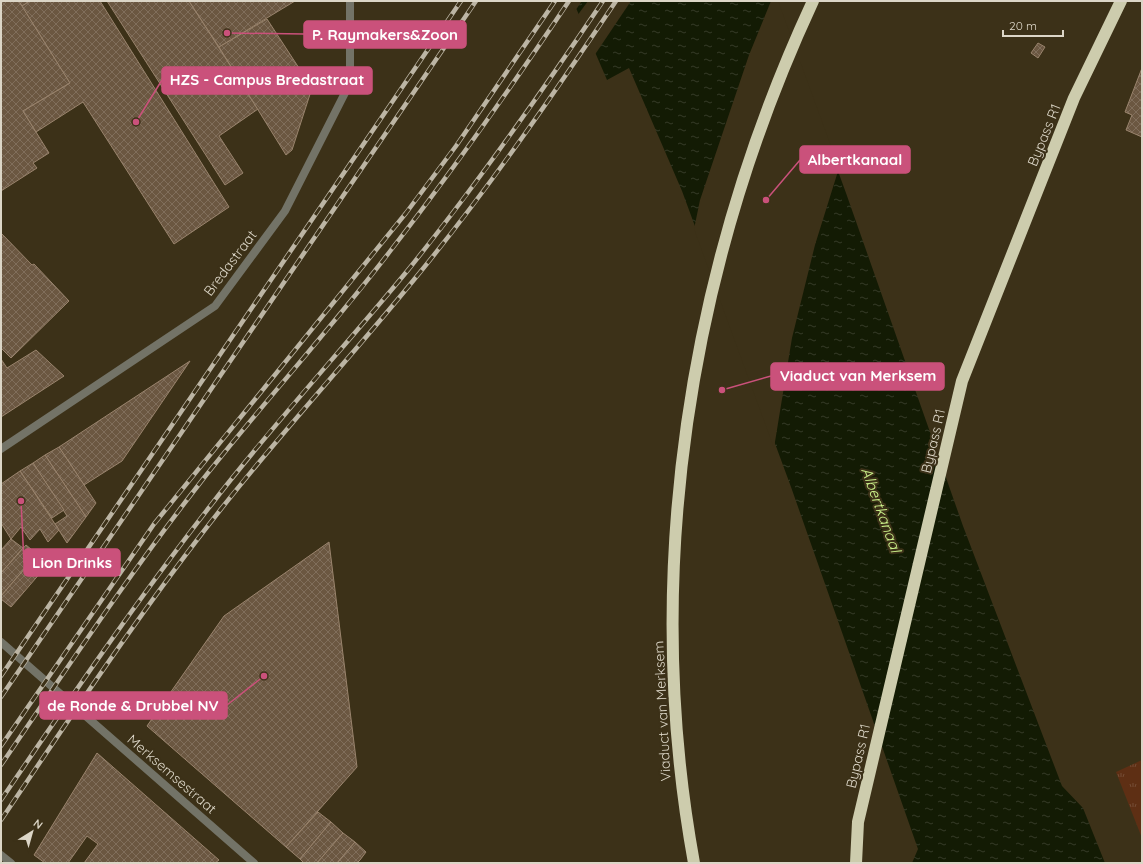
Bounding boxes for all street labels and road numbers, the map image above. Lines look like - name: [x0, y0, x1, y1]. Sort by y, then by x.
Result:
- street label: Bypass R1: [1023, 101, 1065, 169]
- street label: Bredastraat: [200, 226, 261, 299]
- street label: Bypass R1: [917, 407, 949, 475]
- street label: Viaduct van Merksem: [649, 640, 675, 782]
- street label: Bypass R1: [842, 722, 874, 790]
- street label: Merksemsestraat: [124, 730, 221, 818]

